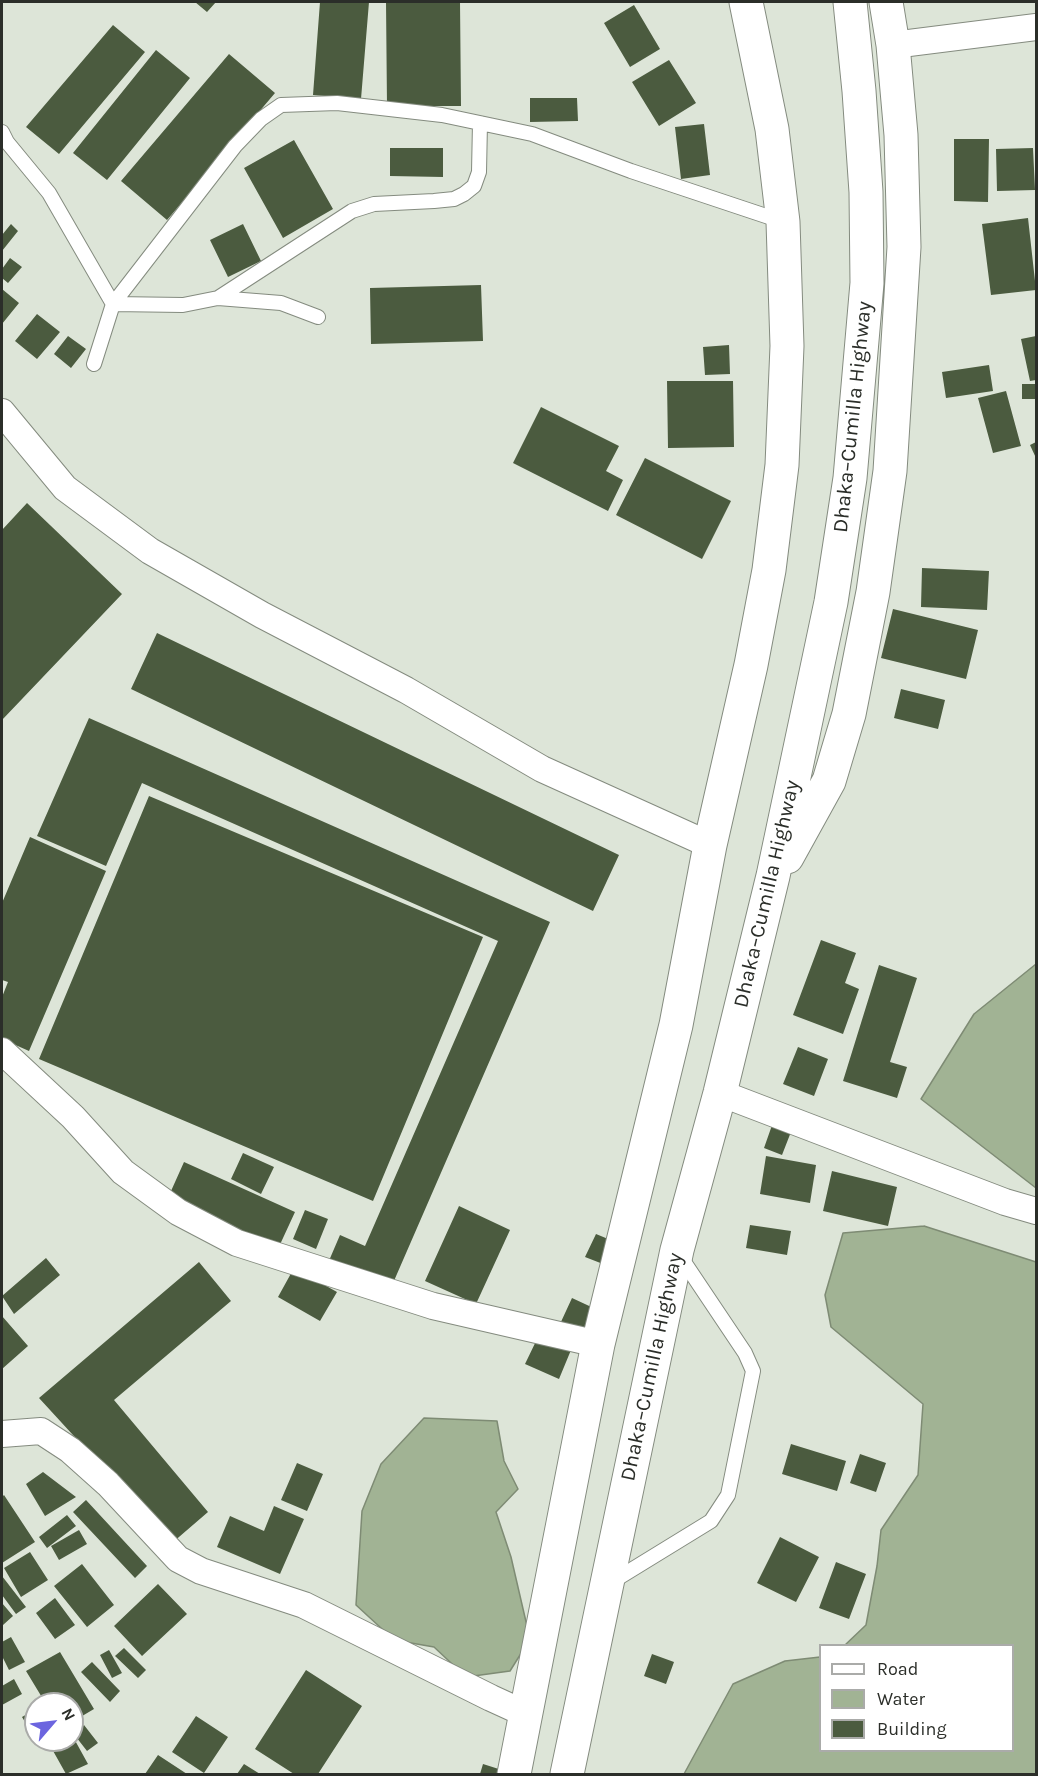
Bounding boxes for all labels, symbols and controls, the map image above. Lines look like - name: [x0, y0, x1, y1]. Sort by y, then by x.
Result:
- street label: Dhaka–Cumilla Highway: [828, 300, 878, 534]
- street label: Dhaka–Cumilla Highway: [729, 778, 805, 1010]
- street label: Dhaka–Cumilla Highway: [615, 1251, 689, 1483]
- legend: [819, 1644, 1014, 1752]
- text: Road: [877, 1658, 918, 1680]
- text: Water: [877, 1688, 925, 1710]
- north arrow: [24, 1692, 84, 1752]
- text: N: [57, 1705, 80, 1724]
- text: Building: [877, 1718, 947, 1740]

